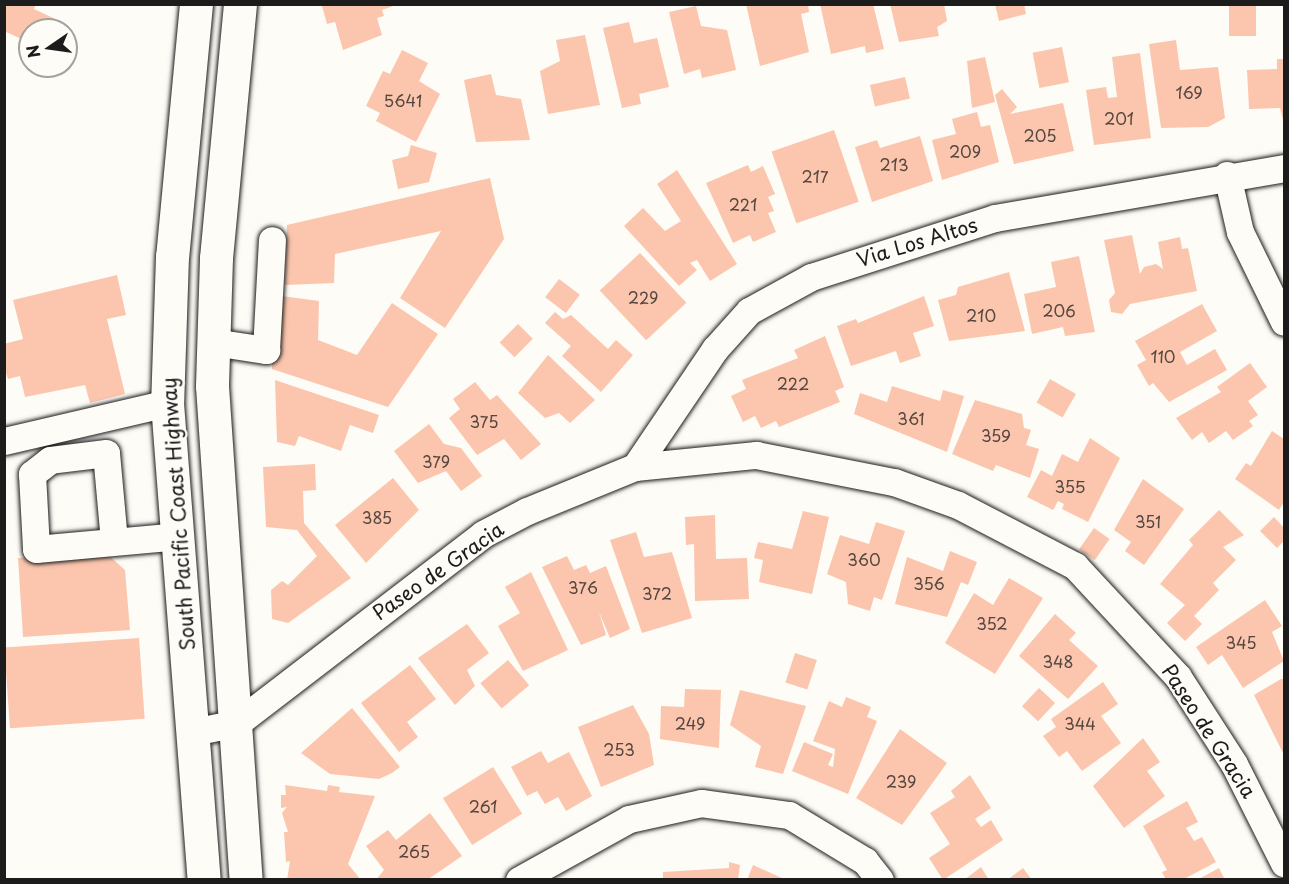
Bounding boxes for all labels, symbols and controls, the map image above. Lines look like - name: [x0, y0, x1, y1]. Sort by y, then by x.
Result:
- north arrow: [18, 18, 78, 78]
- text: N: [19, 43, 46, 60]
- house number: 169: [1175, 82, 1203, 102]
- house number: 5641: [384, 90, 422, 110]
- house number: 201: [1104, 108, 1134, 128]
- house number: 205: [1023, 125, 1057, 145]
- house number: 209: [949, 141, 981, 161]
- house number: 213: [879, 154, 909, 174]
- house number: 217: [801, 166, 829, 186]
- house number: 221: [729, 194, 757, 214]
- street label: Via Los Altos: [853, 212, 981, 272]
- house number: 229: [628, 287, 658, 307]
- house number: 206: [1042, 300, 1076, 320]
- house number: 210: [966, 305, 996, 325]
- house number: 110: [1150, 346, 1176, 366]
- house number: 222: [777, 373, 809, 393]
- street label: South Pacific Coast Highway: [156, 375, 200, 653]
- house number: 361: [897, 408, 925, 428]
- house number: 375: [469, 411, 499, 431]
- house number: 359: [981, 425, 1011, 445]
- house number: 379: [422, 451, 450, 471]
- house number: 355: [1055, 476, 1085, 496]
- house number: 385: [362, 507, 392, 527]
- house number: 351: [1135, 511, 1161, 531]
- street label: Paseo de Gracia: [367, 516, 509, 626]
- house number: 360: [847, 549, 881, 569]
- house number: 356: [913, 573, 945, 593]
- house number: 376: [568, 577, 598, 597]
- house number: 372: [642, 583, 672, 603]
- house number: 352: [976, 613, 1008, 633]
- house number: 345: [1225, 632, 1257, 652]
- house number: 348: [1042, 651, 1074, 671]
- street label: Paseo de Gracia: [1156, 659, 1262, 803]
- house number: 249: [675, 713, 705, 733]
- house number: 344: [1064, 713, 1096, 733]
- house number: 253: [603, 739, 635, 759]
- house number: 239: [886, 771, 916, 791]
- house number: 261: [469, 796, 497, 816]
- house number: 265: [398, 841, 430, 861]

